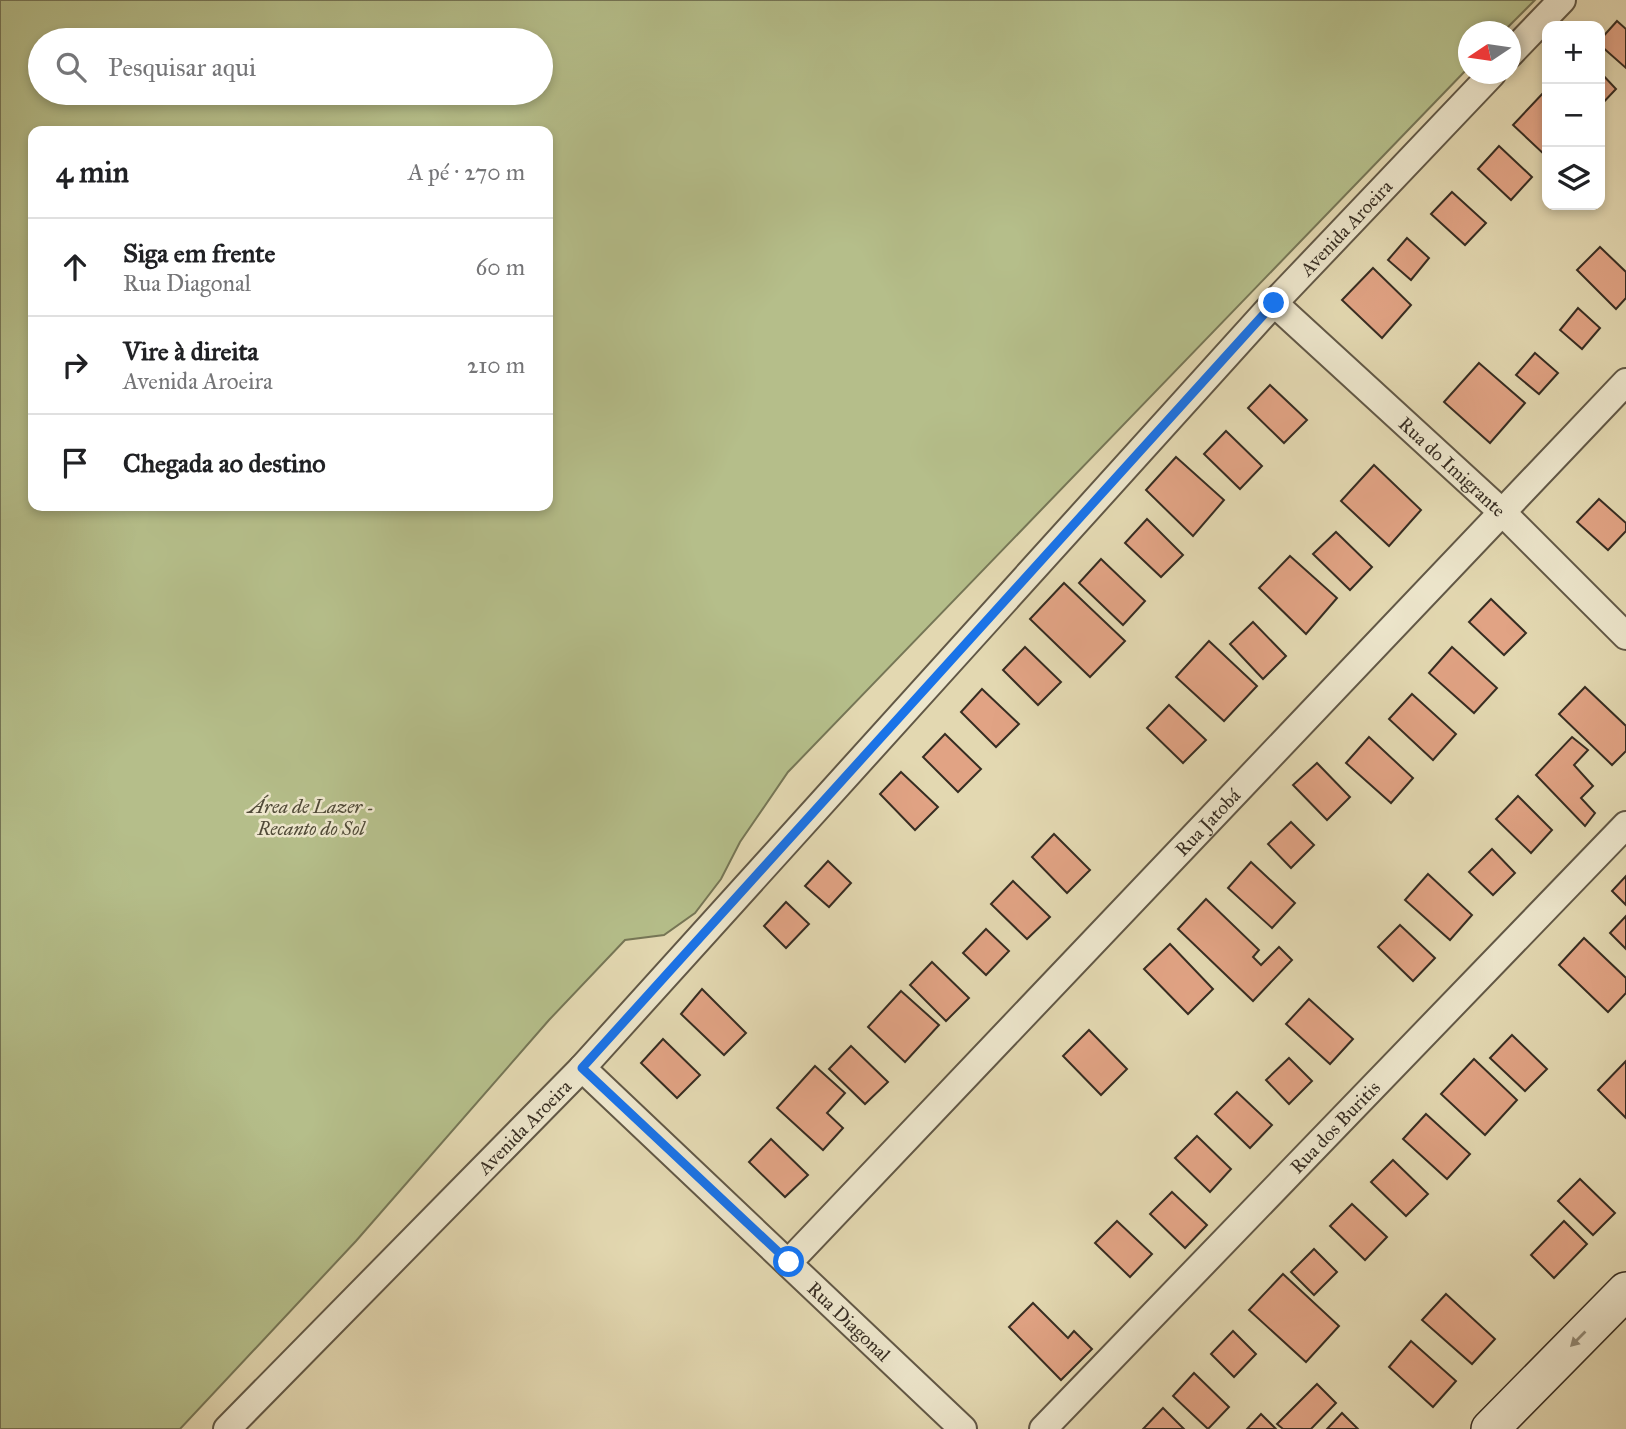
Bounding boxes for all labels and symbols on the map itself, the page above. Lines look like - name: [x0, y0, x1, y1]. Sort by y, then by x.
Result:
- north arrow: [1458, 21, 1521, 84]
- street label: Avenida Aroeira: [1294, 174, 1398, 281]
- route end: [1258, 287, 1289, 318]
- street label: Rua do Imigrante: [1394, 412, 1510, 522]
- street label: Rua Jatobá: [1170, 783, 1246, 861]
- park label: Área de Lazer - Recanto do Sol: [246, 794, 374, 840]
- street label: Avenida Aroeira: [472, 1074, 577, 1180]
- street label: Rua dos Buritis: [1285, 1076, 1385, 1178]
- route start: [773, 1246, 804, 1277]
- street label: Rua Diagonal: [802, 1277, 896, 1367]
- one-way arrow: [1570, 1331, 1586, 1347]

